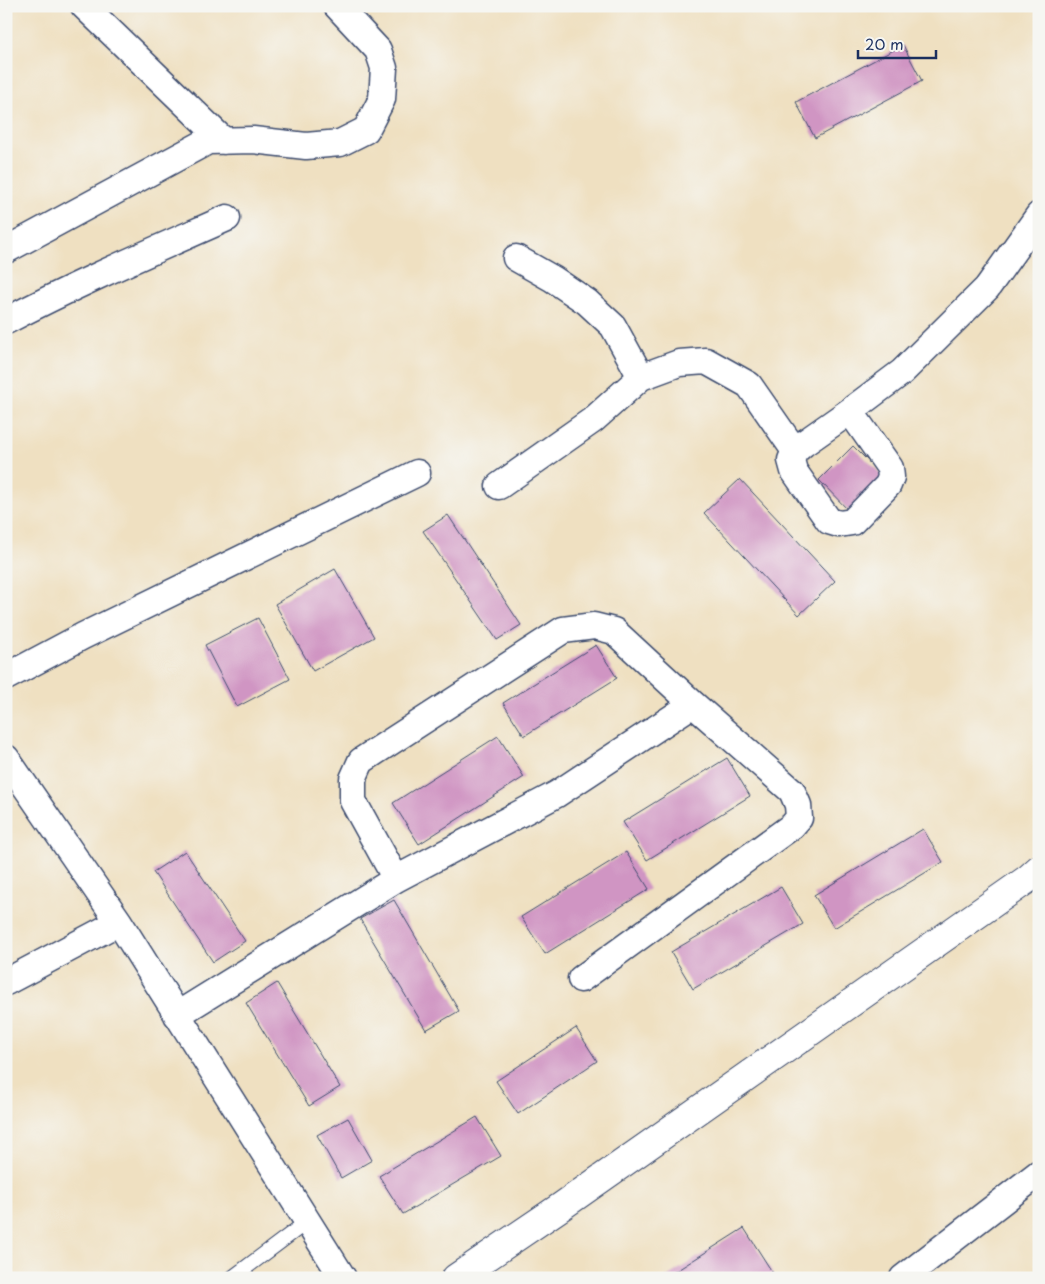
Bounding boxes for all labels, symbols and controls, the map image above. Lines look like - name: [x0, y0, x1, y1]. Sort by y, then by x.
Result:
- scale bar: [858, 28, 935, 60]
- text: 20 m: [865, 32, 904, 55]

